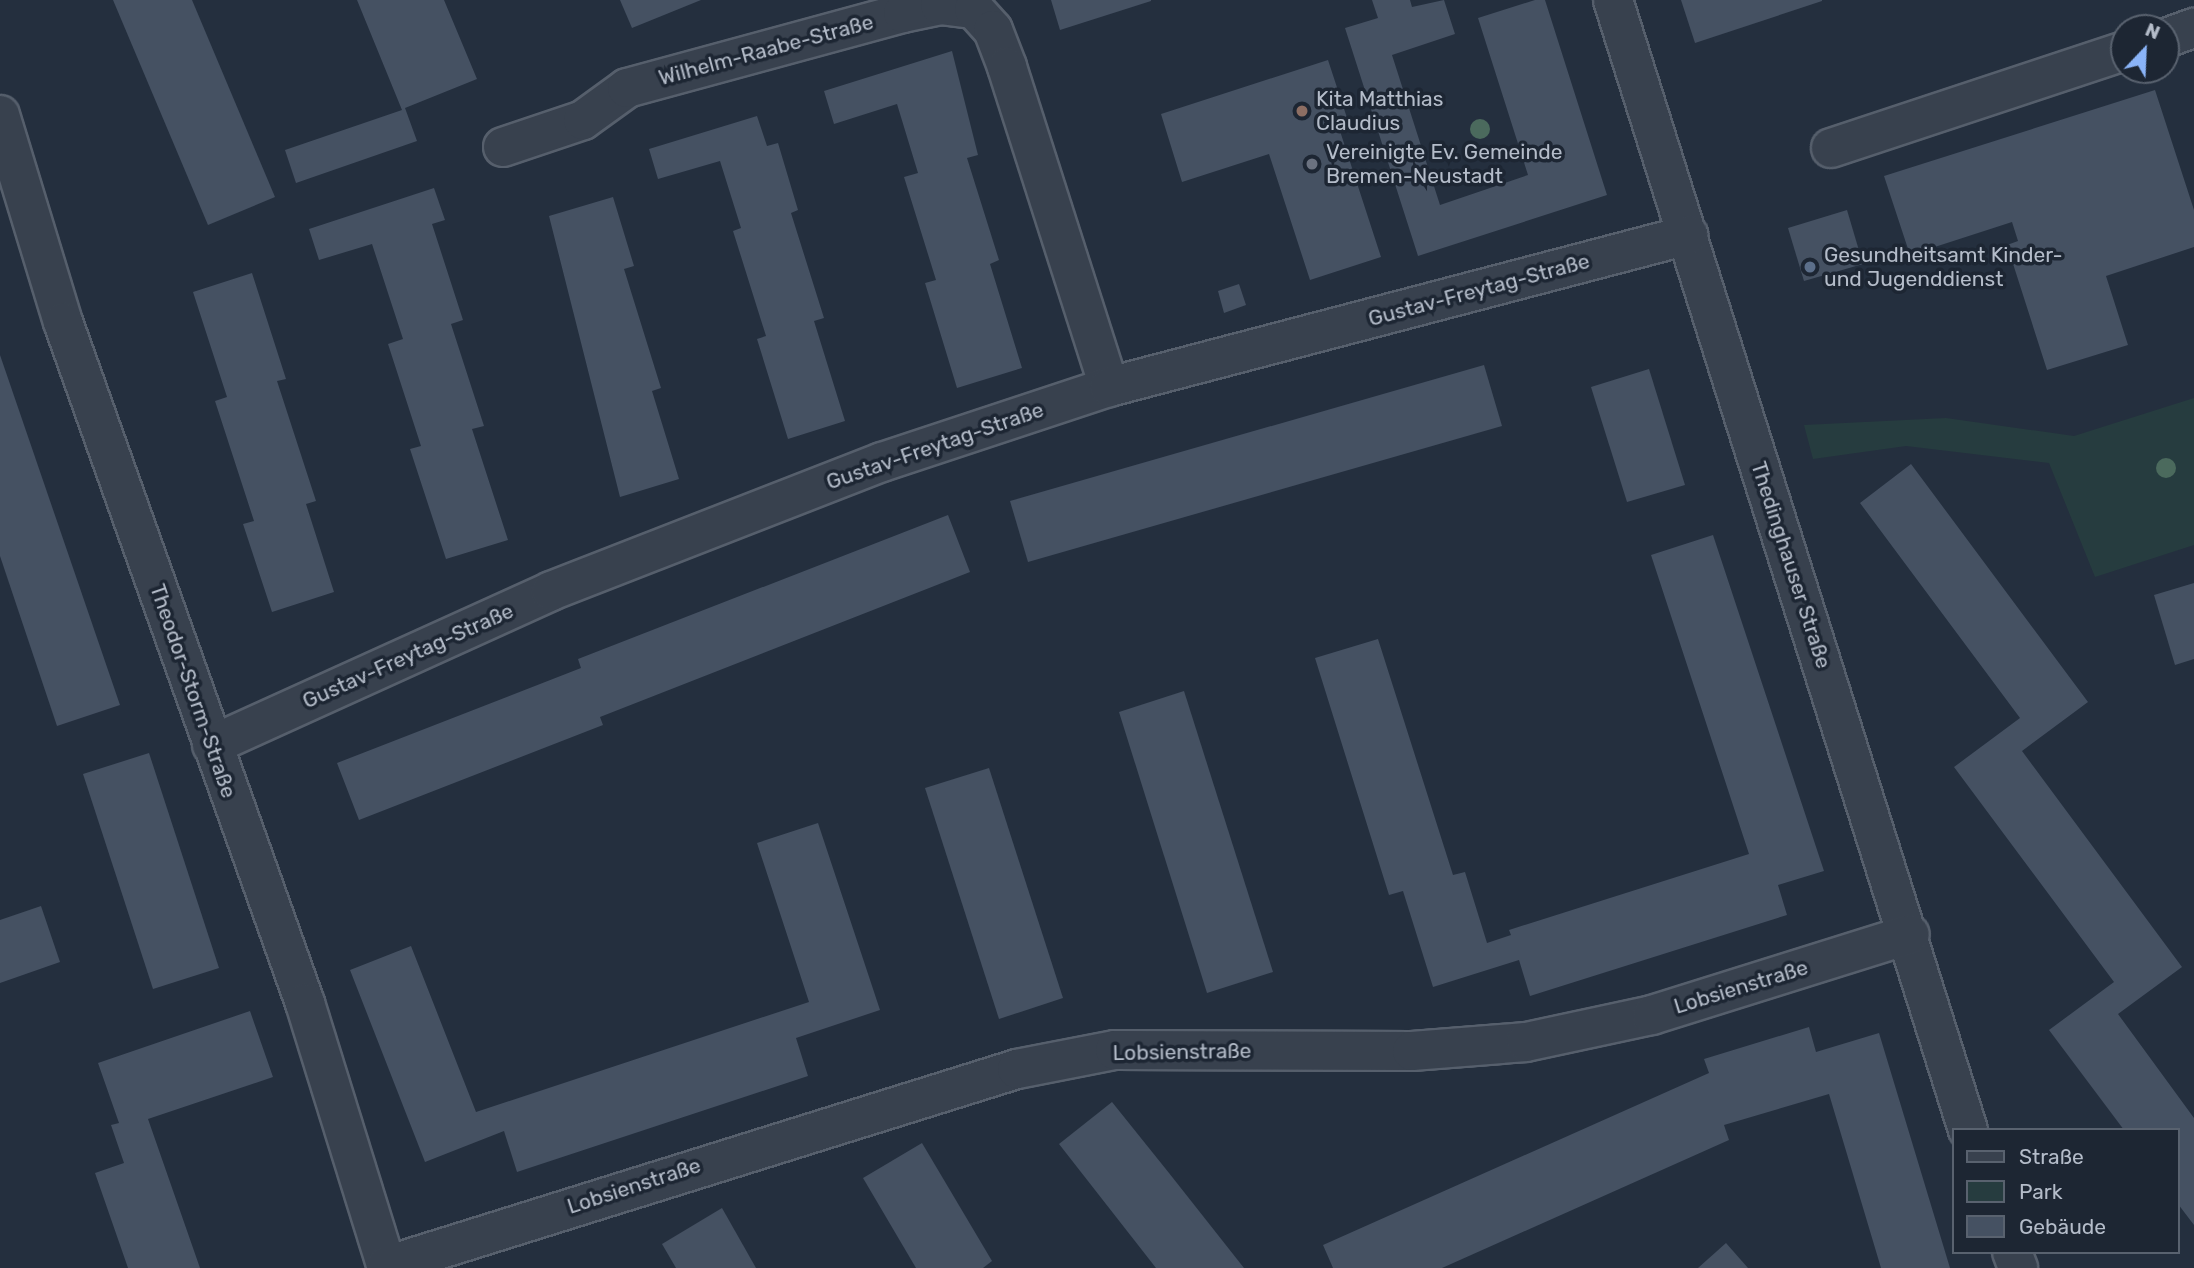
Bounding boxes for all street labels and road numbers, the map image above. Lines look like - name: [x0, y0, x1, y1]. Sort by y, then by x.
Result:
- street label: Wilhelm-Raabe-Straße: [656, 9, 876, 91]
- street label: Gustav-Freytag-Straße: [1366, 248, 1592, 332]
- street label: Gustav-Freytag-Straße: [823, 397, 1047, 495]
- street label: Thedinghauser Straße: [1746, 458, 1836, 672]
- street label: Theodor-Storm-Straße: [145, 581, 241, 801]
- street label: Gustav-Freytag-Straße: [299, 598, 517, 714]
- street label: Lobsienstraße: [1671, 955, 1811, 1019]
- street label: Lobsienstraße: [1112, 1038, 1252, 1066]
- street label: Lobsienstraße: [564, 1153, 704, 1219]

